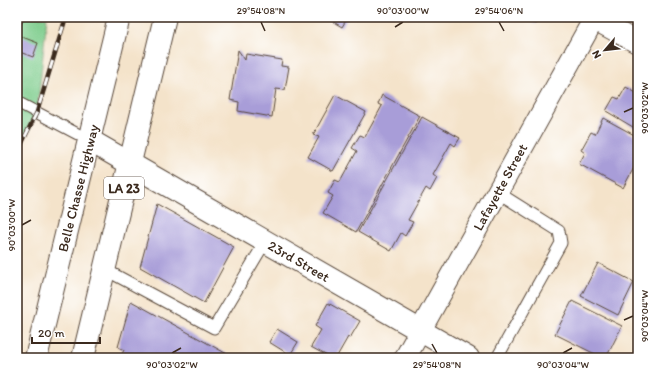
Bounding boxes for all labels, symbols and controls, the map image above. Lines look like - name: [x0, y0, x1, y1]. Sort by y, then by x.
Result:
- text: 29°54'08"N: [237, 4, 286, 17]
- text: 90°03'00"W: [377, 4, 430, 17]
- text: 29°54'06"N: [475, 4, 523, 17]
- north arrow: [585, 30, 625, 70]
- text: N: [589, 48, 604, 61]
- text: 90°03'02"W: [638, 82, 651, 134]
- street label: Belle Chasse Highway: [54, 122, 103, 254]
- street label: Lafayette Street: [470, 141, 531, 234]
- road number: LA 23: [104, 177, 144, 199]
- text: 90°03'00"W: [5, 198, 18, 251]
- street label: 23rd Street: [265, 237, 333, 286]
- text: 90°03'04"W: [638, 289, 651, 342]
- scale bar: [32, 319, 100, 345]
- text: 20 m: [38, 326, 65, 340]
- text: 90°03'02"W: [146, 358, 198, 371]
- text: 29°54'08"N: [413, 358, 462, 371]
- text: 90°03'04"W: [537, 358, 590, 371]

